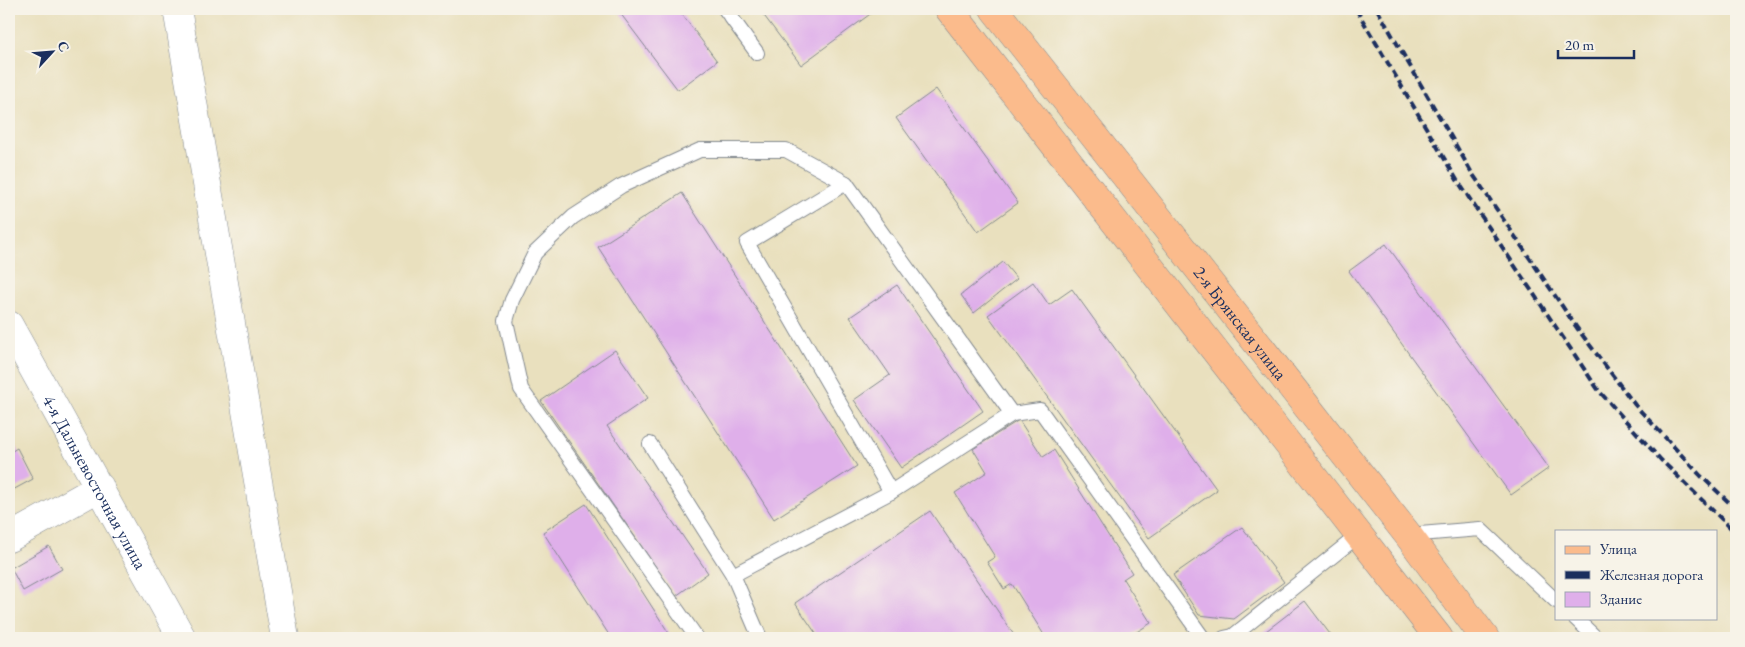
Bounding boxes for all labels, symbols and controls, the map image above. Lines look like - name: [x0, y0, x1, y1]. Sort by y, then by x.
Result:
- north arrow: [28, 28, 78, 78]
- scale bar: [1558, 28, 1634, 60]
- text: 20 m: [1565, 35, 1594, 54]
- text: С: [53, 38, 74, 55]
- street label: 2-я Брянская улица: [1189, 261, 1293, 385]
- street label: 4-я Дальневосточная улица: [38, 390, 153, 574]
- legend: [1555, 530, 1718, 620]
- text: Улица: [1599, 539, 1637, 558]
- text: Железная дорога: [1599, 565, 1703, 584]
- text: Здание: [1600, 589, 1642, 608]

